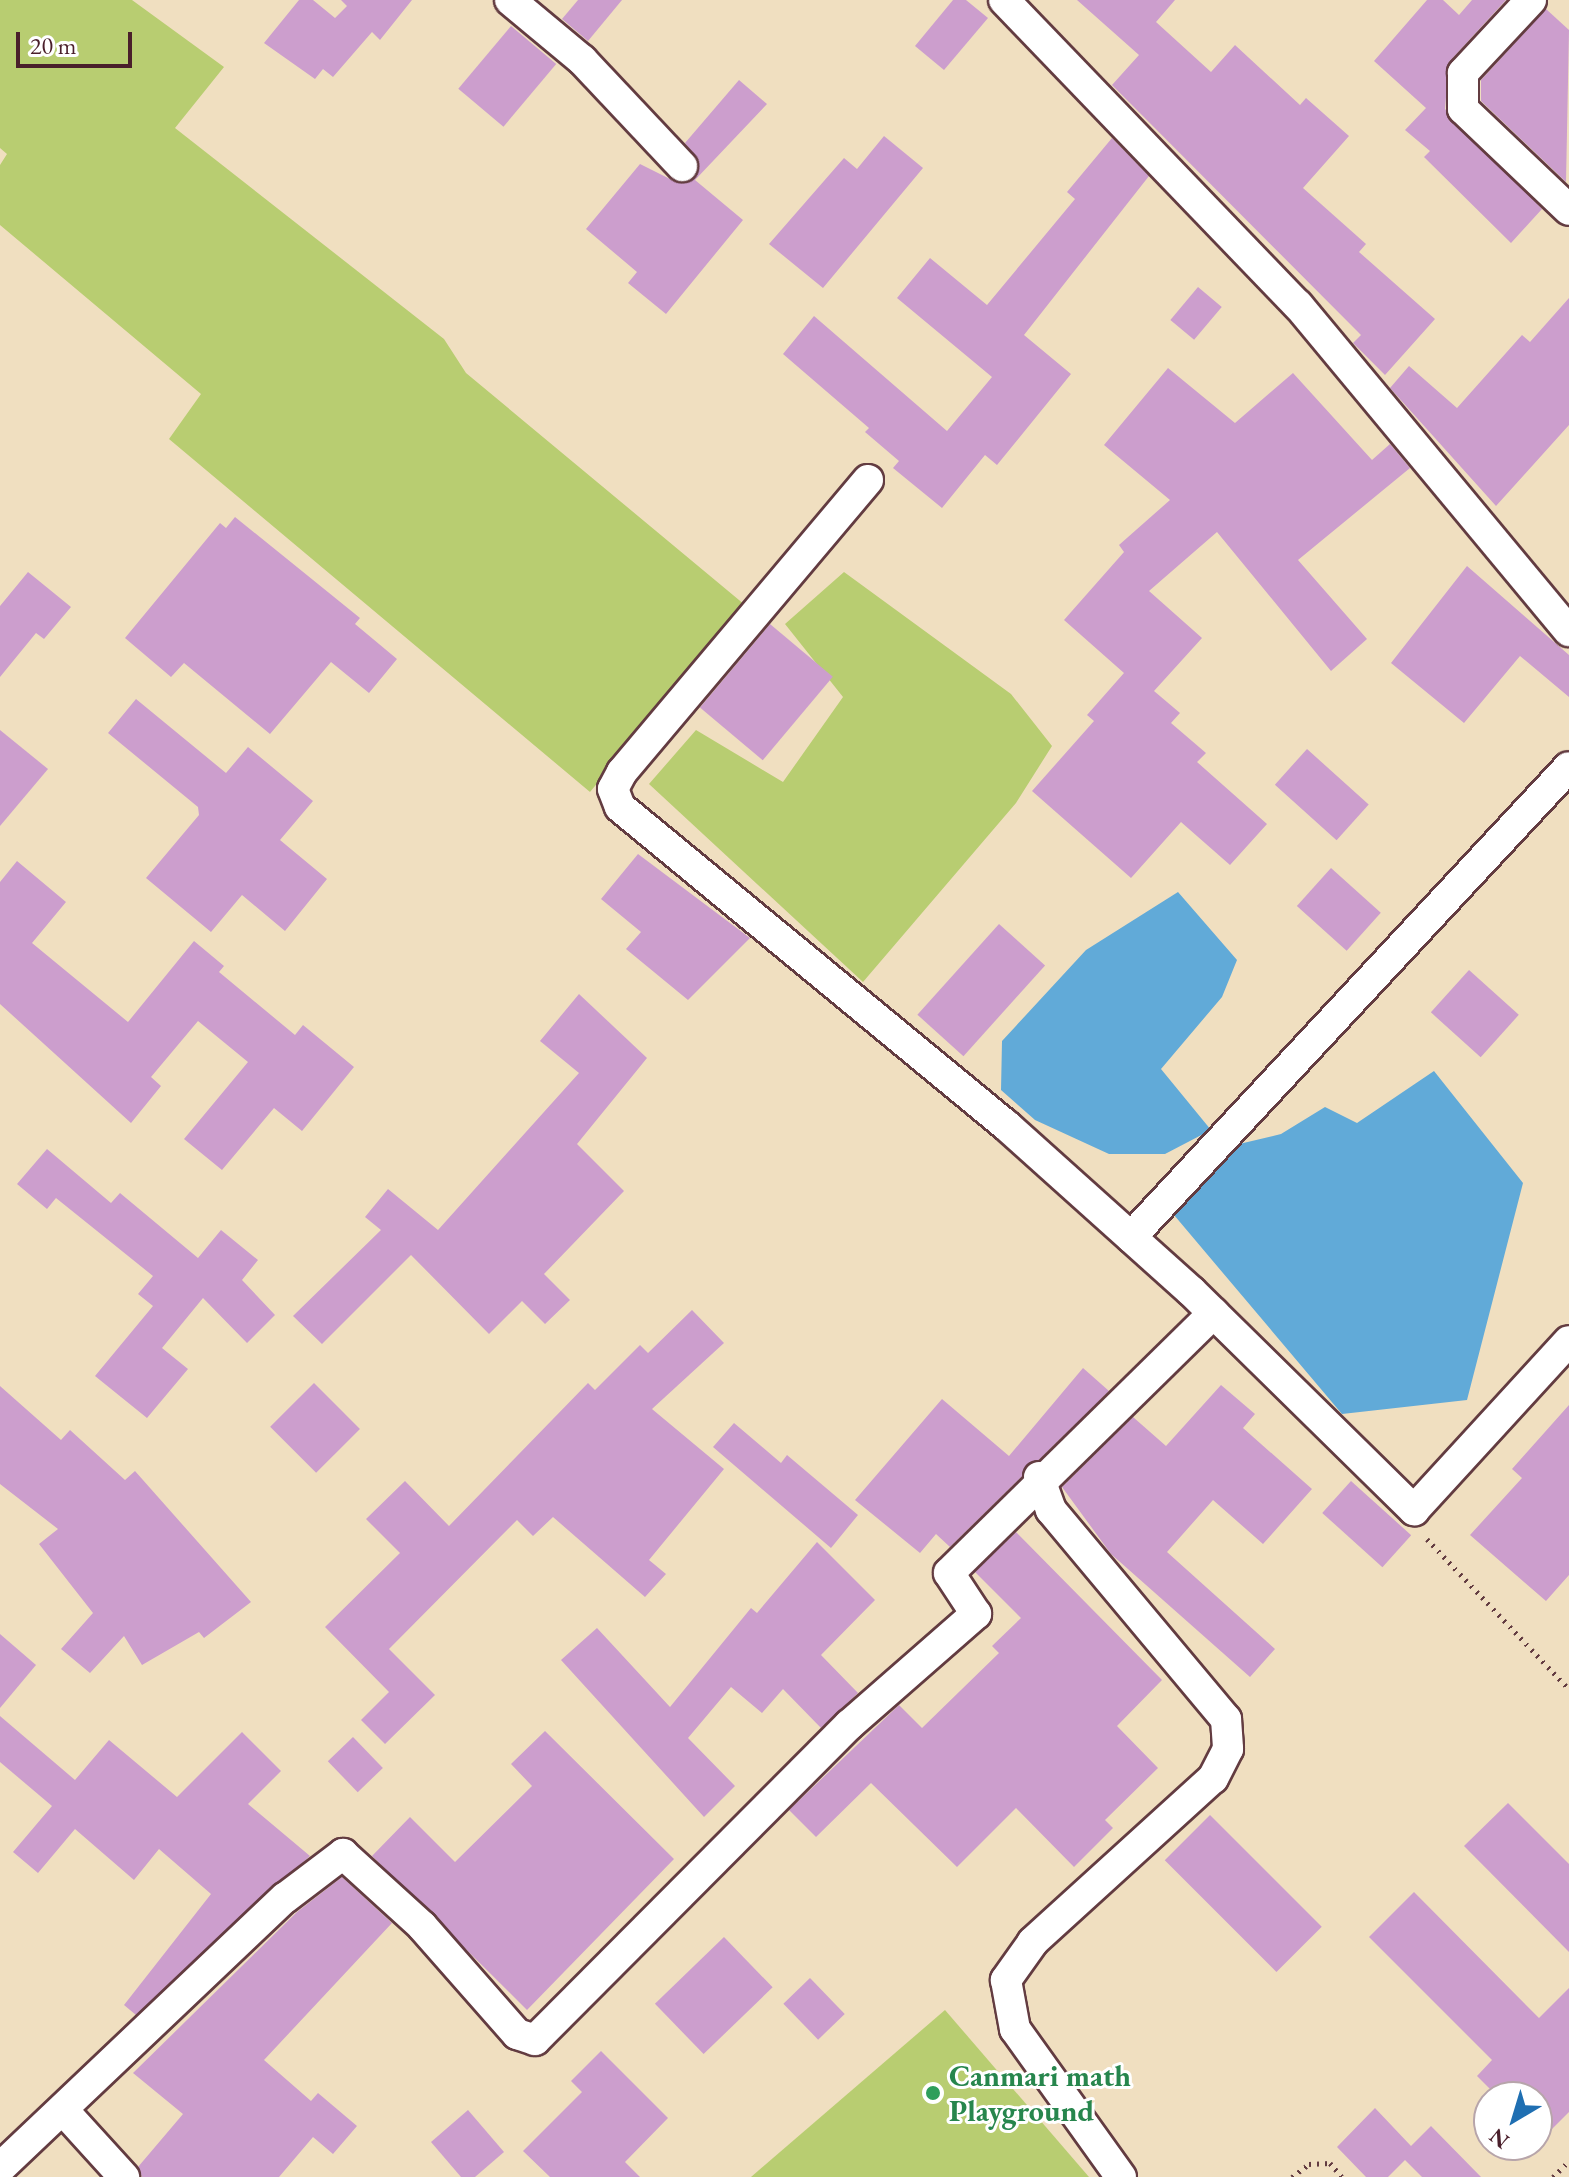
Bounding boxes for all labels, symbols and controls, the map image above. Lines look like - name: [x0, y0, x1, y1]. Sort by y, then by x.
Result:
- scale bar: [20, 16, 136, 66]
- text: 20 m: [30, 30, 77, 61]
- place label: Canmari math Playground: [949, 2058, 1131, 2128]
- north arrow: [1473, 2081, 1553, 2161]
- marker: Canmari math Playground: [924, 2084, 942, 2102]
- text: N: [1483, 2122, 1515, 2156]

